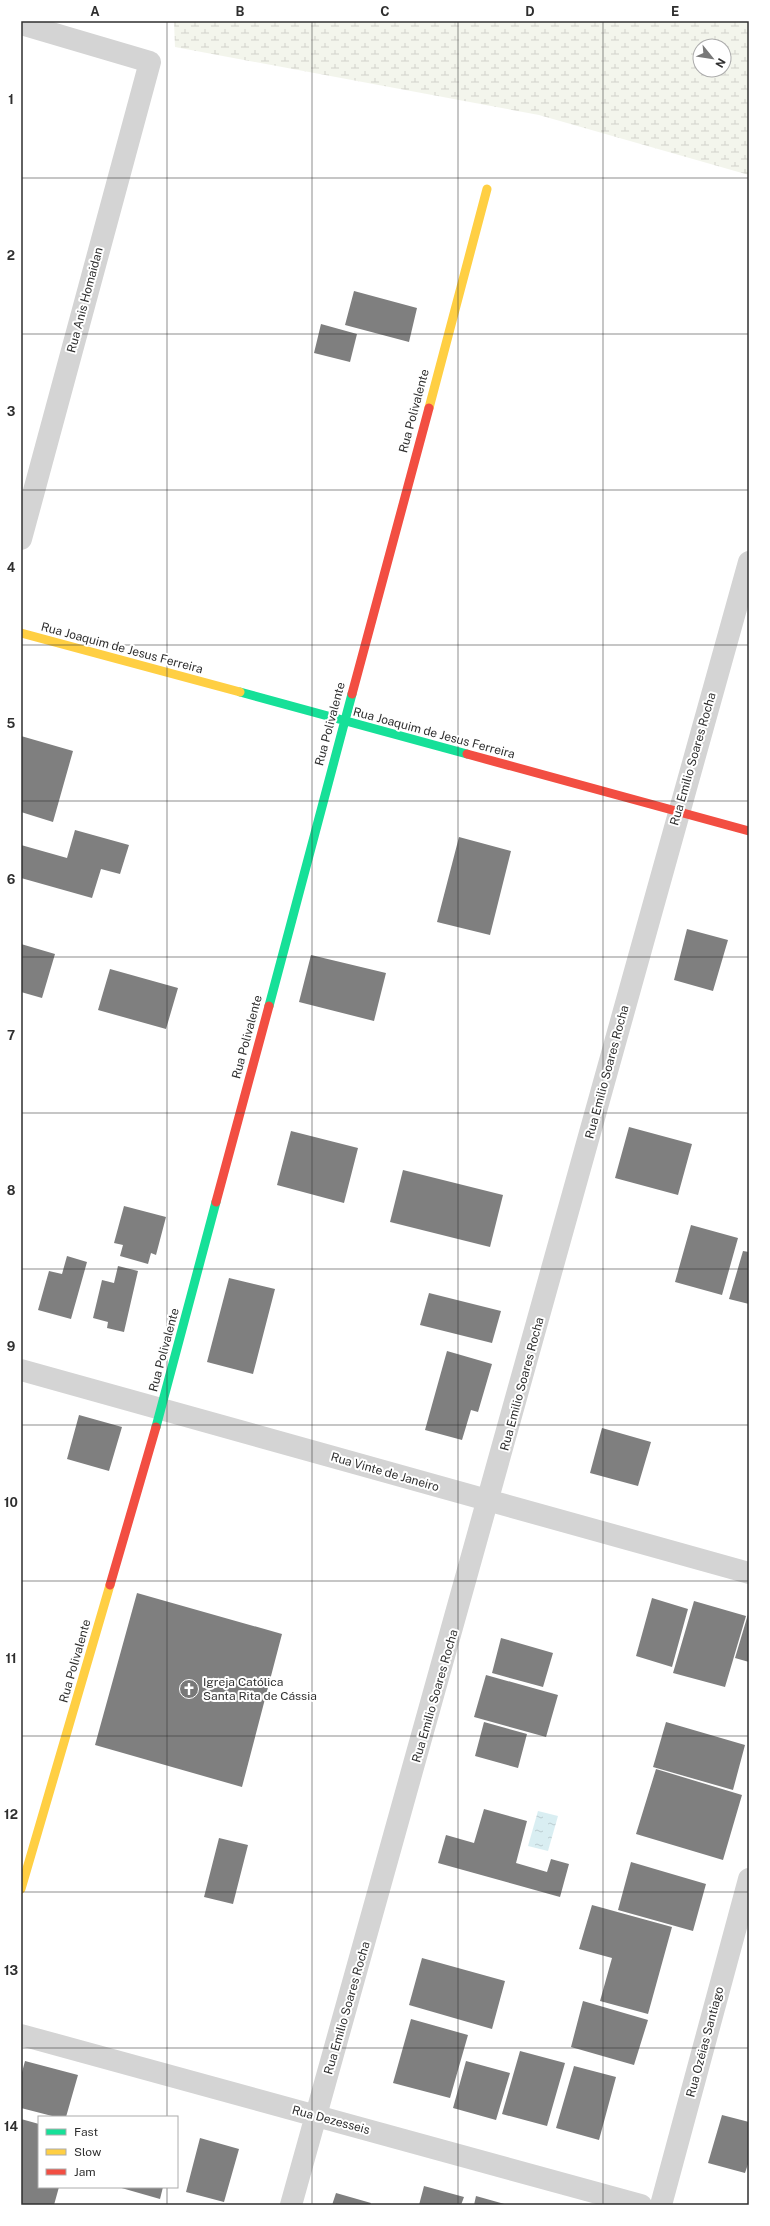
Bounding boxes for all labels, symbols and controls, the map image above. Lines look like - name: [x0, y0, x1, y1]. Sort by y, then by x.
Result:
- text: A: [90, 4, 100, 19]
- text: B: [236, 4, 245, 19]
- text: C: [380, 4, 390, 19]
- text: D: [525, 4, 535, 19]
- text: E: [671, 4, 679, 19]
- north arrow: [692, 38, 732, 78]
- text: N: [713, 56, 728, 70]
- text: 1: [8, 92, 14, 107]
- street label: Rua Anis Homaidan: [64, 246, 106, 354]
- text: 2: [7, 248, 15, 263]
- street label: Rua Polivalente: [396, 367, 432, 454]
- text: 3: [7, 404, 16, 419]
- text: 4: [7, 560, 16, 575]
- street label: Rua Joaquim de Jesus Ferreira: [39, 620, 205, 676]
- street label: Rua Polivalente: [312, 680, 348, 767]
- street label: Rua Emilio Soares Rocha: [667, 691, 719, 827]
- street label: Rua Joaquim de Jesus Ferreira: [351, 705, 517, 761]
- text: 5: [7, 716, 16, 731]
- text: 6: [7, 872, 16, 887]
- street label: Rua Polivalente: [229, 993, 265, 1080]
- street label: Rua Emilio Soares Rocha: [582, 1004, 632, 1140]
- text: 7: [7, 1028, 15, 1043]
- text: 8: [7, 1183, 16, 1198]
- street label: Rua Polivalente: [146, 1306, 182, 1393]
- street label: Rua Emilio Soares Rocha: [497, 1316, 547, 1452]
- text: 9: [7, 1339, 15, 1354]
- street label: Rua Vinte de Janeiro: [329, 1450, 441, 1494]
- text: 10: [4, 1495, 18, 1510]
- street label: Rua Polivalente: [56, 1618, 94, 1704]
- street label: Rua Emilio Soares Rocha: [409, 1628, 461, 1764]
- text: 11: [5, 1651, 17, 1666]
- place label: Igreja Católica Santa Rita de Cássia: [203, 1675, 317, 1703]
- church icon: Igreja Católica Santa Rita de Cássia: [178, 1678, 200, 1700]
- text: 12: [4, 1807, 18, 1822]
- street label: Rua Emilio Soares Rocha: [321, 1940, 373, 2076]
- text: 13: [4, 1963, 18, 1978]
- street label: Rua Ozéias Santiago: [683, 1985, 727, 2099]
- street label: Rua Dezesseis: [291, 2103, 371, 2137]
- legend: [38, 2116, 178, 2188]
- text: 14: [4, 2119, 19, 2134]
- text: Fast: [74, 2125, 99, 2139]
- text: Slow: [74, 2145, 102, 2159]
- text: Jam: [74, 2165, 96, 2179]

